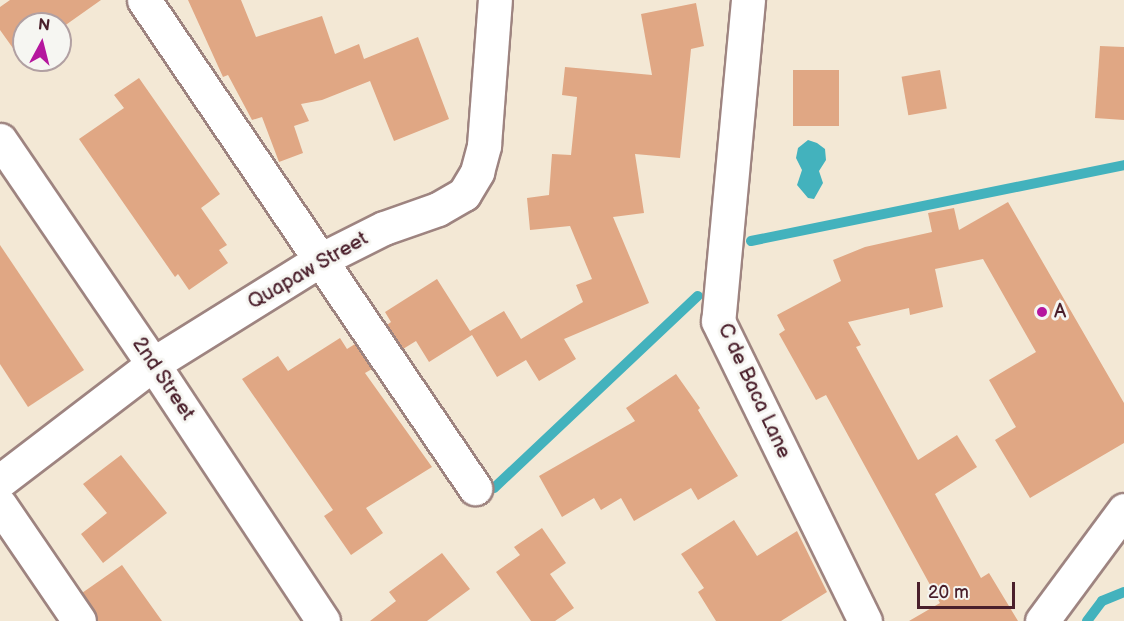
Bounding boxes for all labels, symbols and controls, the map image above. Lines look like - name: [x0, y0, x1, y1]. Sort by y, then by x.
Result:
- north arrow: [12, 12, 72, 72]
- text: N: [37, 15, 51, 36]
- street label: Quapaw Street: [244, 227, 372, 315]
- place label: A: [1054, 300, 1066, 324]
- marker: A: [1035, 305, 1049, 319]
- street label: C de Baca Lane: [712, 320, 796, 462]
- street label: 2nd Street: [127, 333, 199, 425]
- scale bar: [920, 570, 1018, 608]
- text: 20 m: [928, 582, 969, 603]

